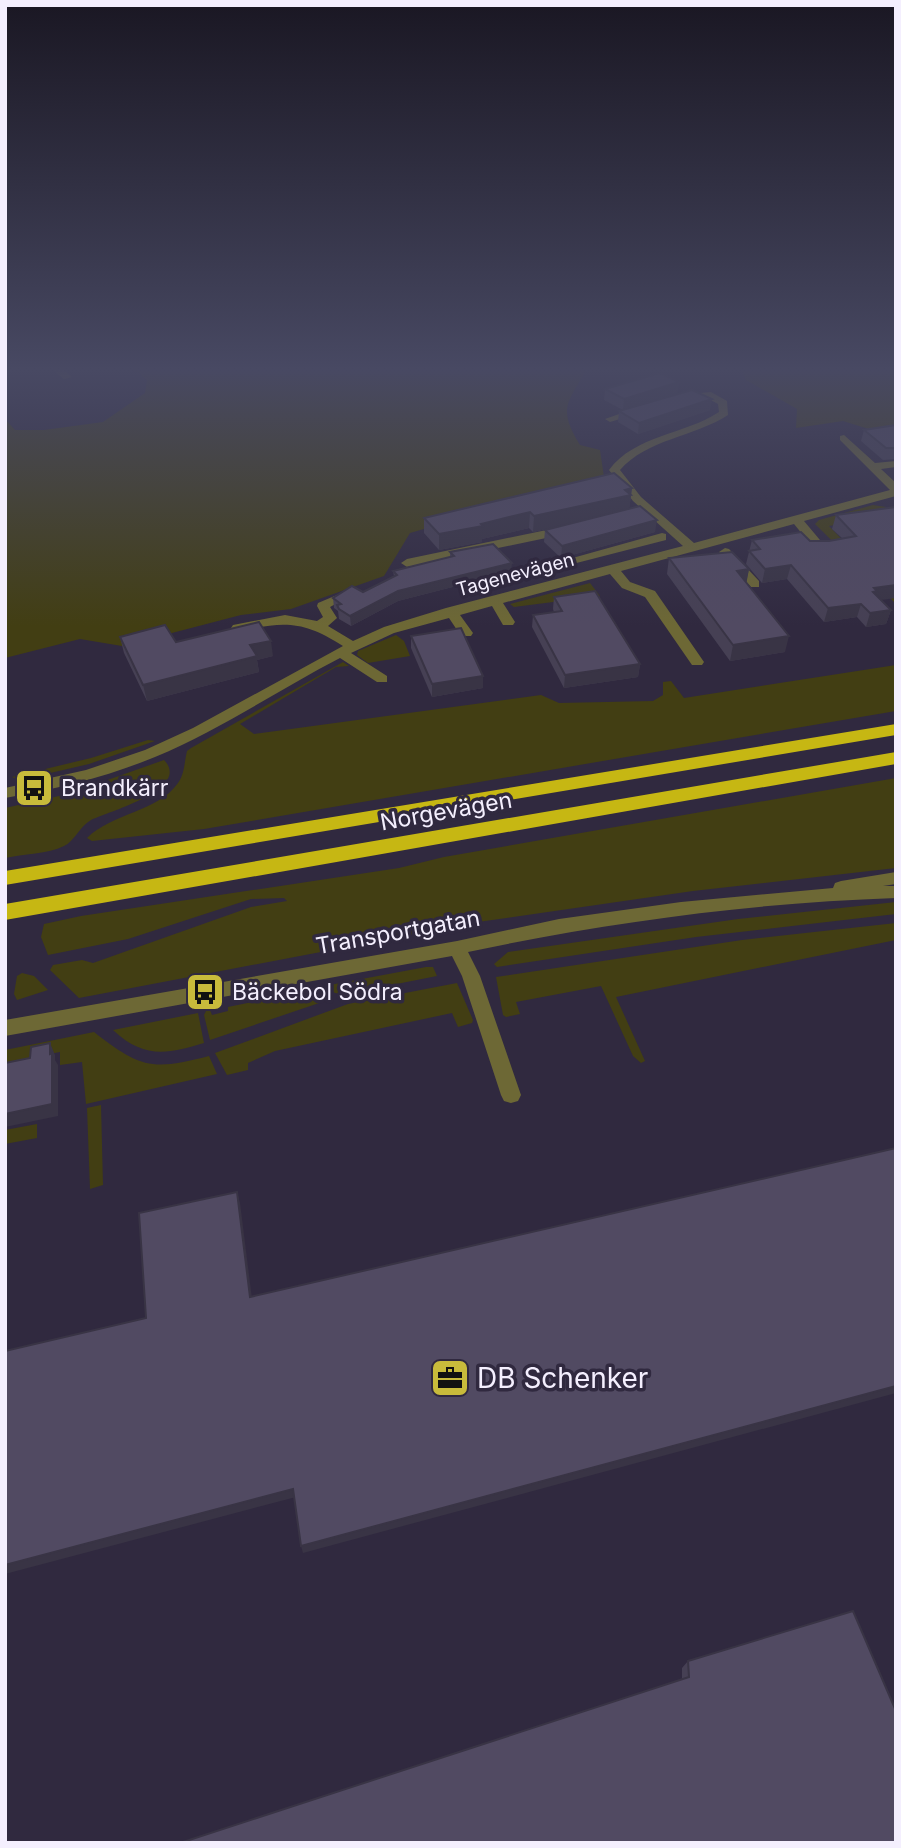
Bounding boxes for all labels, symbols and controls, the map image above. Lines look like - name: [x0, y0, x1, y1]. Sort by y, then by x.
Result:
- street label: Tagenevägen: [454, 548, 577, 601]
- bus stop icon: Brandkärr: [13, 767, 55, 809]
- place label: Brandkärr: [61, 774, 169, 802]
- street label: Norgevägen: [378, 786, 514, 836]
- street label: Transportgatan: [314, 904, 482, 960]
- bus stop icon: Bäckebol Södra: [184, 971, 226, 1013]
- place label: Bäckebol Södra: [232, 978, 403, 1006]
- office icon: DB Schenker: [429, 1357, 471, 1399]
- place label: DB Schenker: [477, 1361, 648, 1395]

